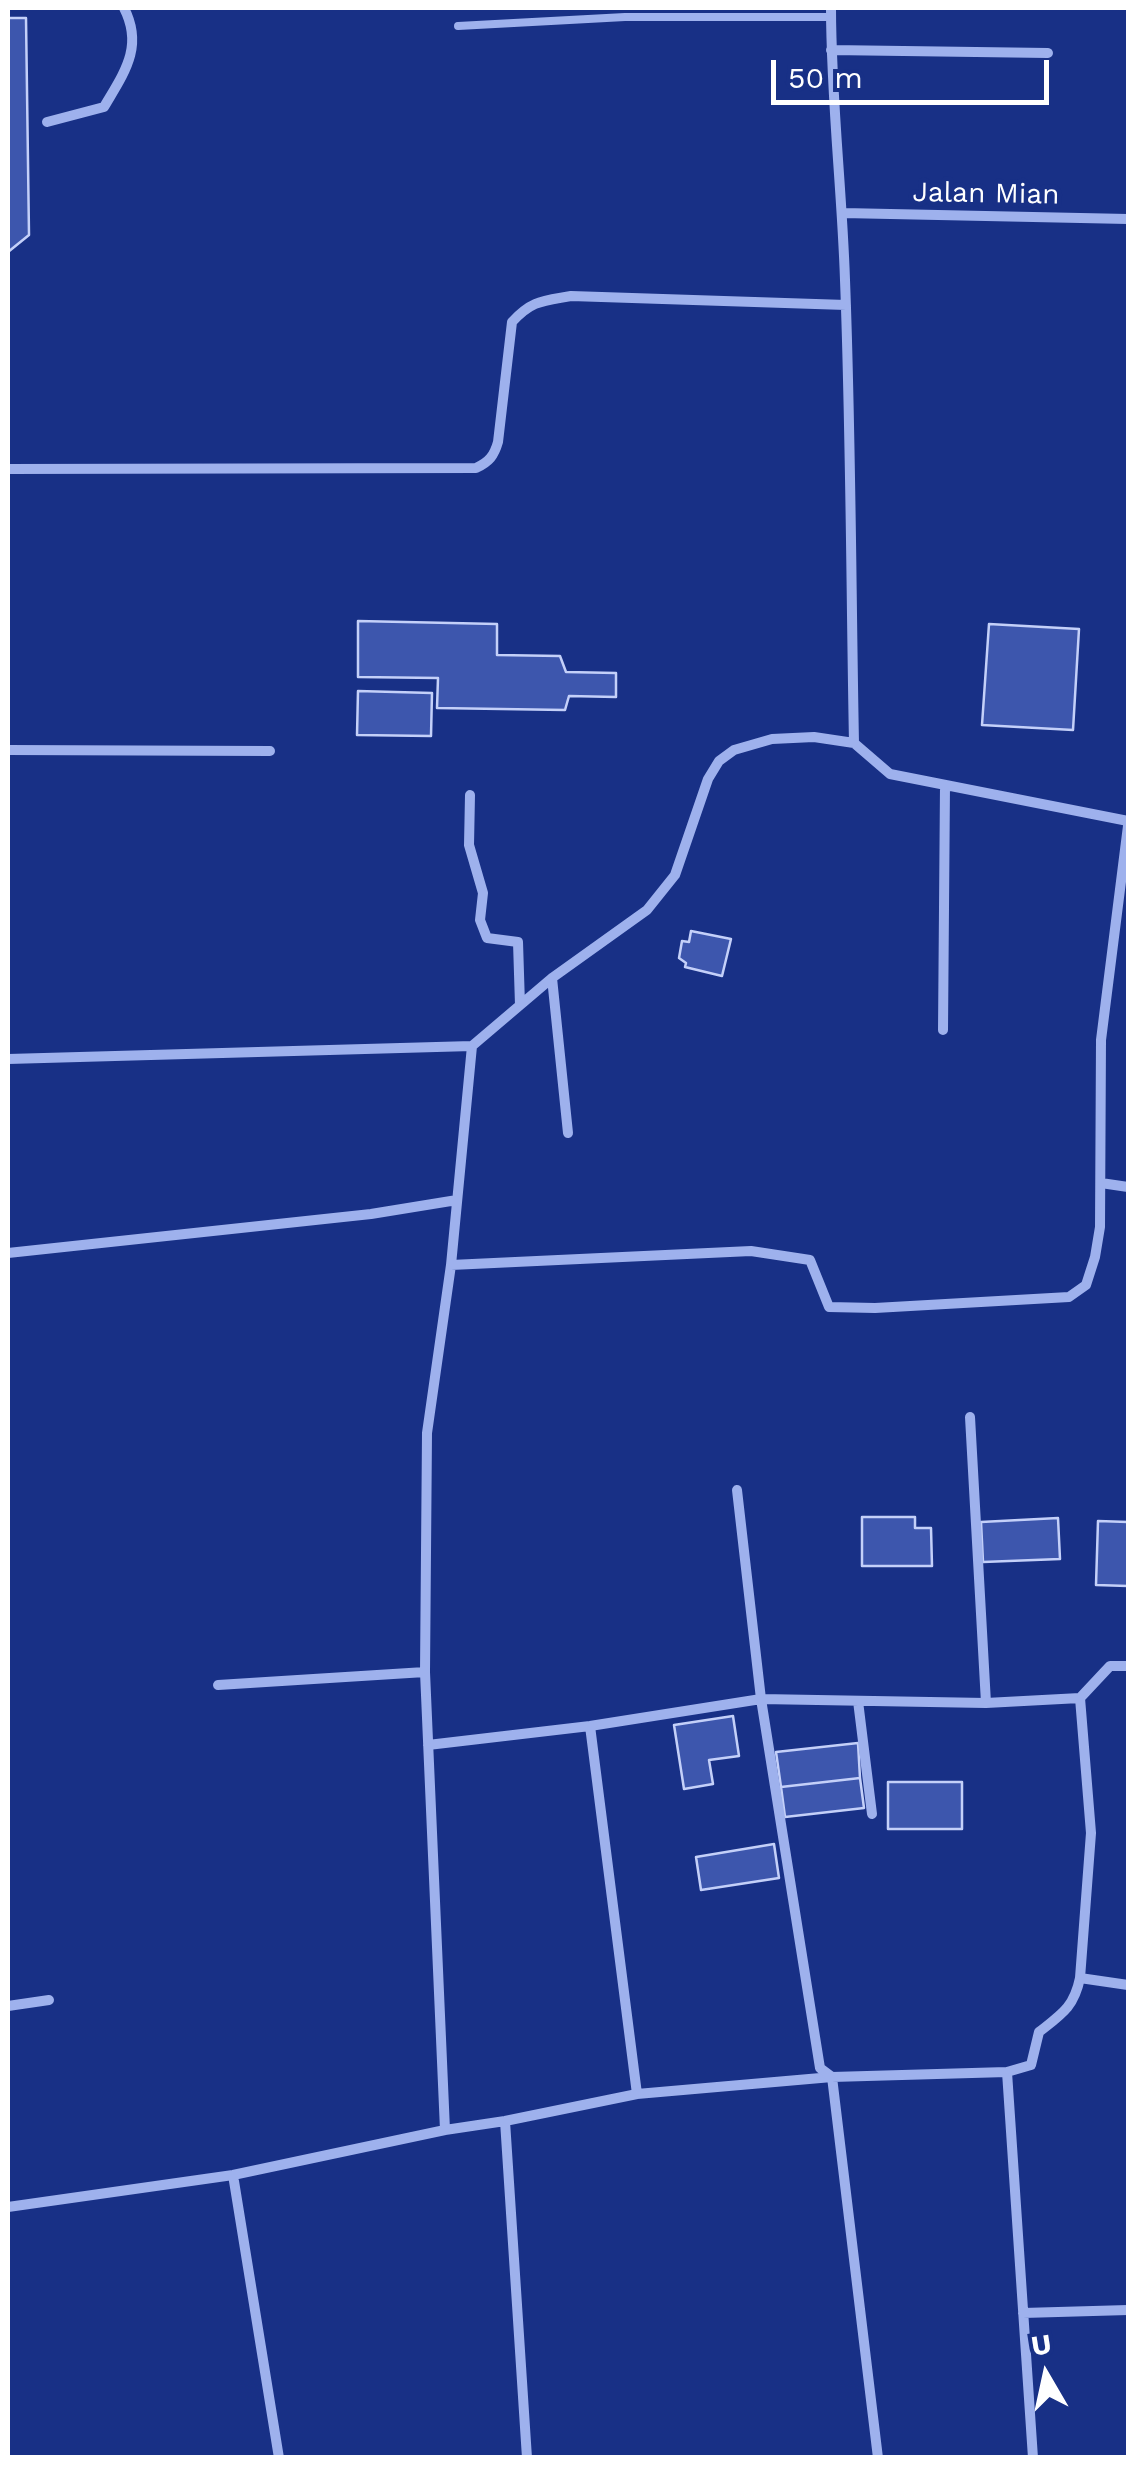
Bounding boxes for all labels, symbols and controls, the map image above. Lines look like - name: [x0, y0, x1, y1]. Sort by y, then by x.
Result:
- scale bar: [776, 40, 1054, 102]
- text: 50 m: [788, 60, 863, 95]
- street label: Jalan Mian: [912, 176, 1060, 212]
- north arrow: [996, 2325, 1096, 2425]
- text: U: [1029, 2327, 1054, 2363]

